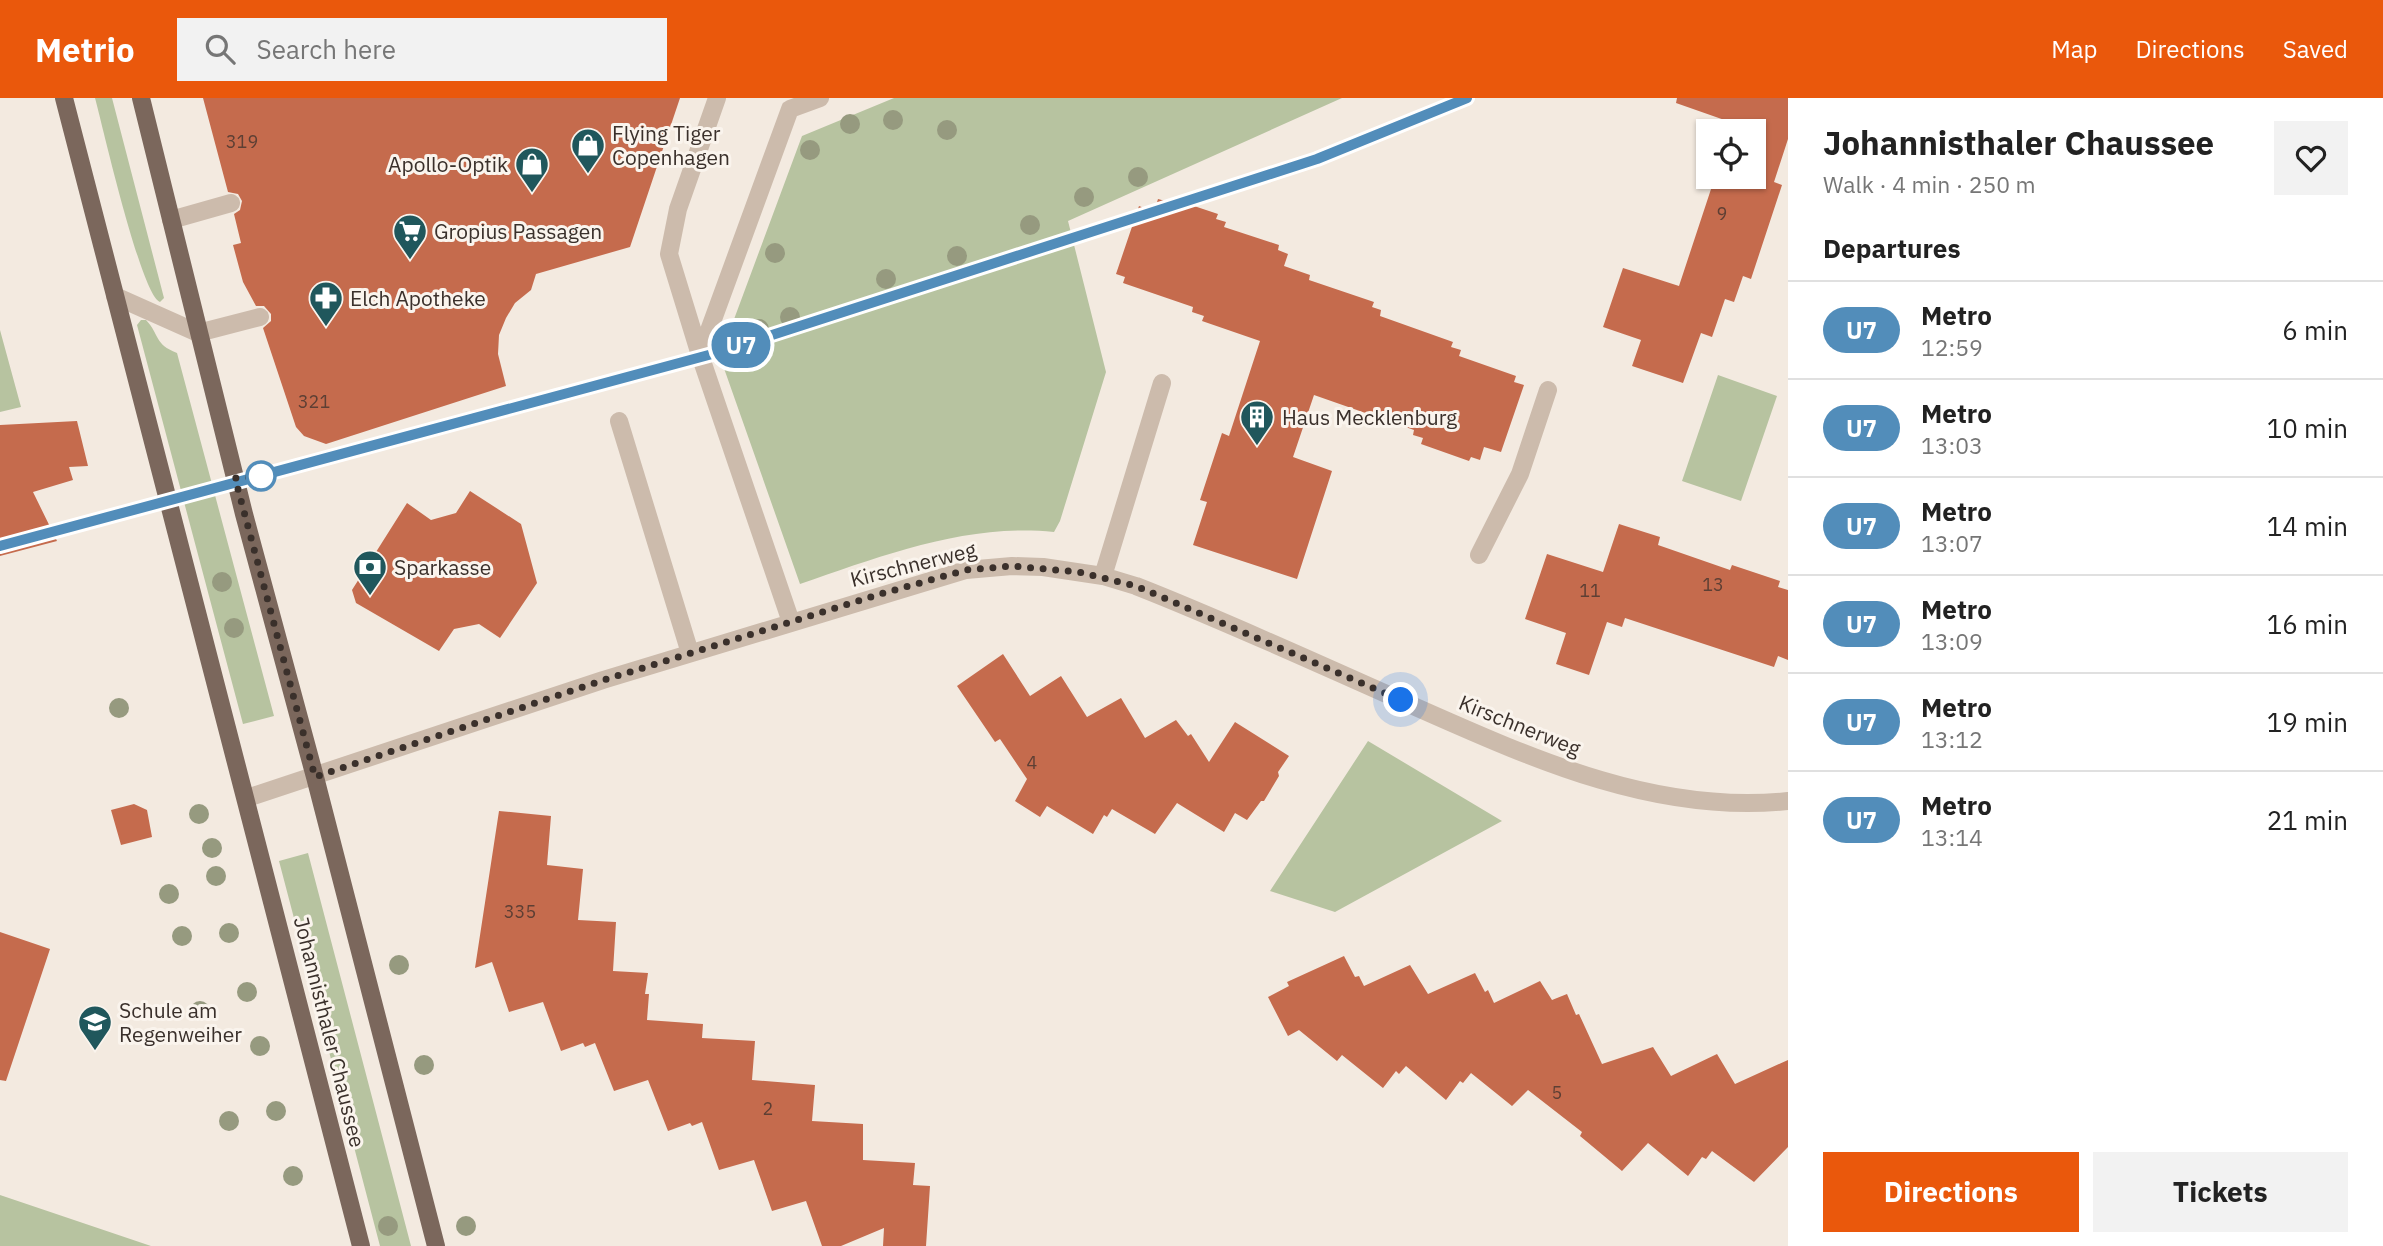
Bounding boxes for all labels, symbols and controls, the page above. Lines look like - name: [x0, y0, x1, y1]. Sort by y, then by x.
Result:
- search box: [177, 18, 667, 81]
- text: Metrio: [35, 28, 135, 71]
- icon: search: [201, 30, 239, 68]
- text: Search here: [257, 32, 396, 66]
- text: Map: [2051, 33, 2097, 65]
- text: Directions: [2135, 33, 2245, 65]
- text: Saved: [2283, 33, 2348, 65]
- place label: Flying Tiger Copenhagen: [612, 119, 730, 171]
- map controls: [1696, 119, 1766, 189]
- button: locate: [1696, 119, 1766, 189]
- text: Johannisthaler Chaussee: [1823, 121, 2214, 164]
- button: heart: [2274, 121, 2348, 195]
- shop icon: Flying Tiger Copenhagen: [569, 126, 607, 175]
- house number: 319: [226, 130, 258, 153]
- shop icon: Apollo-Optik: [513, 145, 551, 194]
- place label: Apollo-Optik: [388, 150, 508, 178]
- text: Walk · 4 min · 250 m: [1823, 169, 2036, 199]
- house number: 9: [1717, 202, 1727, 225]
- supermarket icon: Gropius Passagen: [391, 212, 429, 261]
- place label: Gropius Passagen: [434, 217, 602, 245]
- text: Departures: [1823, 231, 1961, 265]
- pharmacy icon: Elch Apotheke: [307, 279, 345, 328]
- place label: Elch Apotheke: [350, 284, 486, 312]
- text: Metro: [1921, 298, 1992, 332]
- text: 6 min: [2282, 313, 2348, 347]
- text: U7: [1846, 314, 1877, 346]
- line badge: U7: [710, 322, 772, 368]
- text: U7: [725, 329, 757, 361]
- text: 12:59: [1921, 332, 1983, 362]
- house number: 321: [298, 390, 330, 413]
- text: Metro: [1921, 396, 1992, 430]
- building icon: Haus Mecklenburg: [1238, 398, 1276, 447]
- place label: Haus Mecklenburg: [1282, 403, 1457, 431]
- text: 10 min: [2267, 411, 2348, 445]
- text: U7: [1846, 412, 1877, 444]
- text: 13:03: [1921, 430, 1983, 460]
- unlabelled marker: [246, 461, 276, 491]
- text: Metro: [1921, 494, 1992, 528]
- text: 14 min: [2267, 509, 2348, 543]
- text: U7: [1846, 510, 1877, 542]
- text: 13:07: [1921, 528, 1983, 558]
- street label: Kirschnerweg: [847, 535, 979, 593]
- bank icon: Sparkasse: [351, 548, 389, 597]
- place label: Sparkasse: [394, 553, 491, 581]
- house number: 13: [1702, 573, 1724, 596]
- house number: 11: [1579, 579, 1601, 602]
- text: Metro: [1921, 592, 1992, 626]
- text: 16 min: [2267, 607, 2348, 641]
- text: U7: [1846, 608, 1877, 640]
- text: 13:09: [1921, 626, 1983, 656]
- your location: [1383, 682, 1418, 717]
- street label: Kirschnerweg: [1455, 688, 1585, 762]
- text: Metro: [1921, 690, 1992, 724]
- text: 19 min: [2267, 705, 2348, 739]
- text: U7: [1846, 706, 1877, 738]
- text: 13:12: [1921, 724, 1983, 754]
- house number: 4: [1027, 751, 1038, 774]
- text: Metro: [1921, 788, 1992, 822]
- text: 21 min: [2267, 803, 2348, 837]
- text: U7: [1846, 804, 1877, 836]
- text: 13:14: [1921, 822, 1983, 852]
- house number: 335: [504, 900, 536, 923]
- street label: Johannisthaler Chaussee: [288, 914, 372, 1150]
- place label: Schule am Regenweiher: [119, 996, 242, 1048]
- school or university icon: Schule am Regenweiher: [76, 1003, 114, 1052]
- house number: 5: [1552, 1081, 1562, 1104]
- house number: 2: [763, 1097, 773, 1120]
- button: Directions: [1823, 1152, 2079, 1232]
- button: Tickets: [2093, 1152, 2348, 1232]

